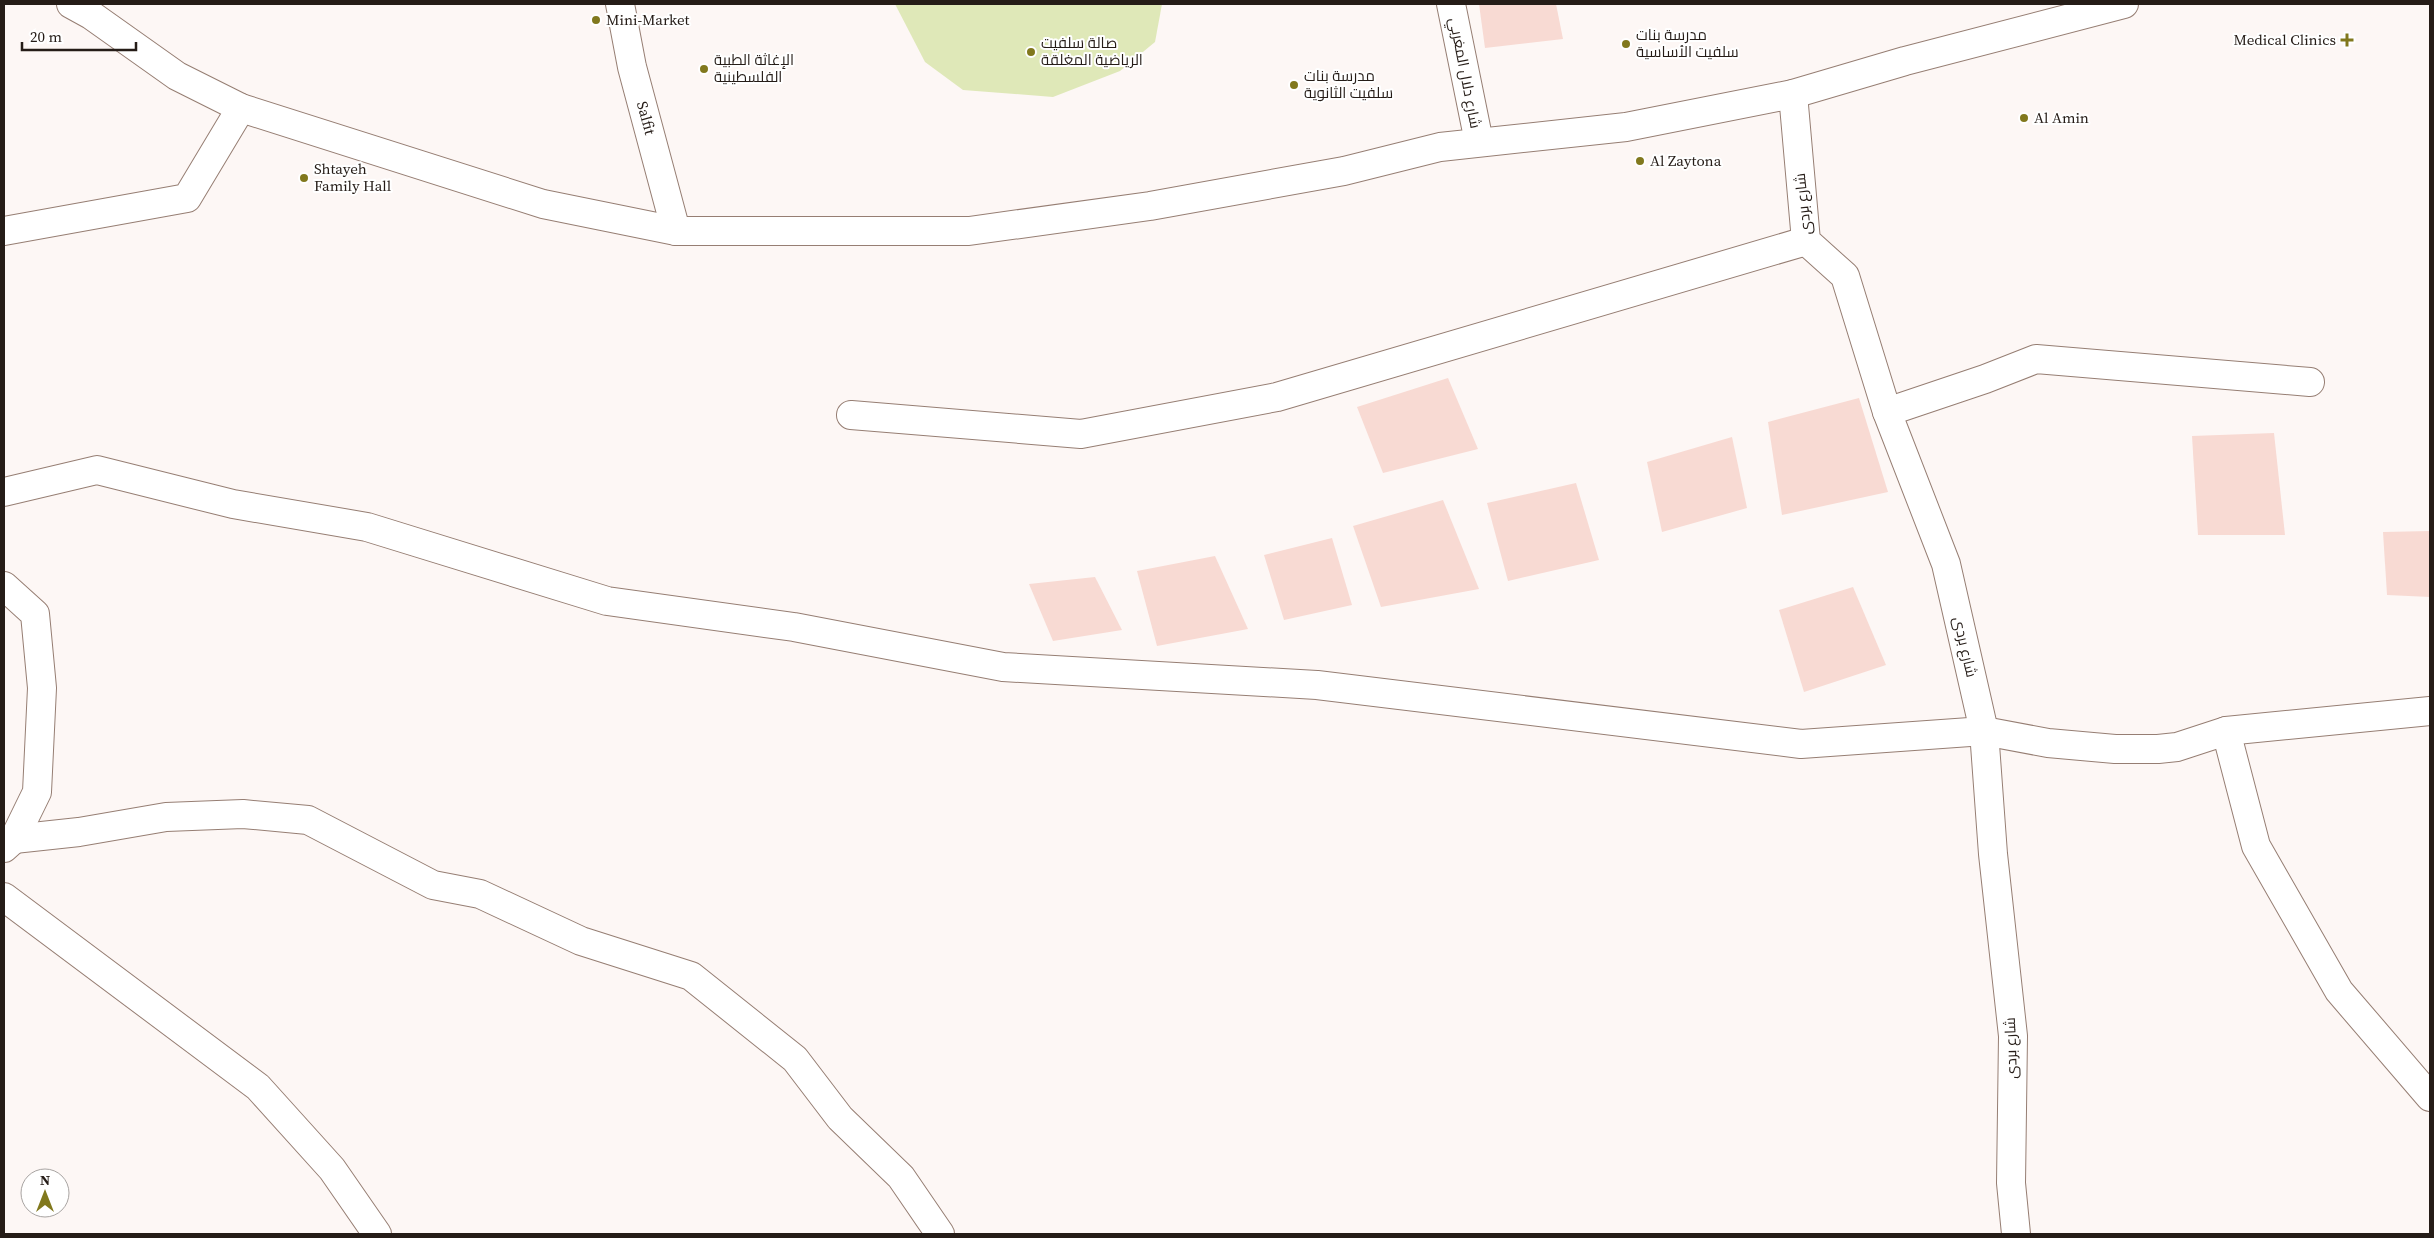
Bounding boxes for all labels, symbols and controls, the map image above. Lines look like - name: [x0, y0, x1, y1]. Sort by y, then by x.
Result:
- place label: Mini-Market: [606, 9, 690, 30]
- marker: Mini-Market: [590, 14, 602, 26]
- street label: شارع دلال المغربي: [1442, 16, 1487, 131]
- scale bar: [22, 20, 136, 52]
- place label: مدرسة بنات سلفيت الأساسية: [1636, 24, 1739, 62]
- text: 20 m: [30, 26, 62, 47]
- place label: Medical Clinics: [2233, 29, 2336, 50]
- place label: صالة سلفيت الرياضية المغلقة: [1041, 32, 1143, 70]
- marker: Medical Clinics: [2340, 33, 2354, 47]
- marker: مدرسة بنات سلفيت الأساسية: [1620, 38, 1632, 50]
- marker: صالة سلفيت الرياضية المغلقة: [1025, 46, 1037, 58]
- place label: الإغاثة الطبية الفلسطينية: [714, 49, 794, 87]
- marker: الإغاثة الطبية الفلسطينية: [698, 63, 710, 75]
- place label: مدرسة بنات سلفيت الثانوية: [1304, 65, 1393, 103]
- marker: مدرسة بنات سلفيت الثانوية: [1288, 79, 1300, 91]
- street label: Salfit: [632, 99, 661, 137]
- place label: Al Amin: [2034, 107, 2089, 128]
- marker: Al Amin: [2018, 112, 2030, 124]
- place label: Al Zaytona: [1650, 150, 1722, 171]
- marker: Al Zaytona: [1634, 155, 1646, 167]
- place label: Shtayeh Family Hall: [314, 158, 392, 196]
- marker: Shtayeh Family Hall: [298, 172, 310, 184]
- street label: شارع بردى: [1789, 172, 1817, 236]
- street label: شارع بردى: [1947, 614, 1983, 680]
- street label: شارع بردى: [1999, 1017, 2023, 1079]
- north arrow: [20, 1168, 70, 1218]
- text: N: [40, 1170, 50, 1190]

